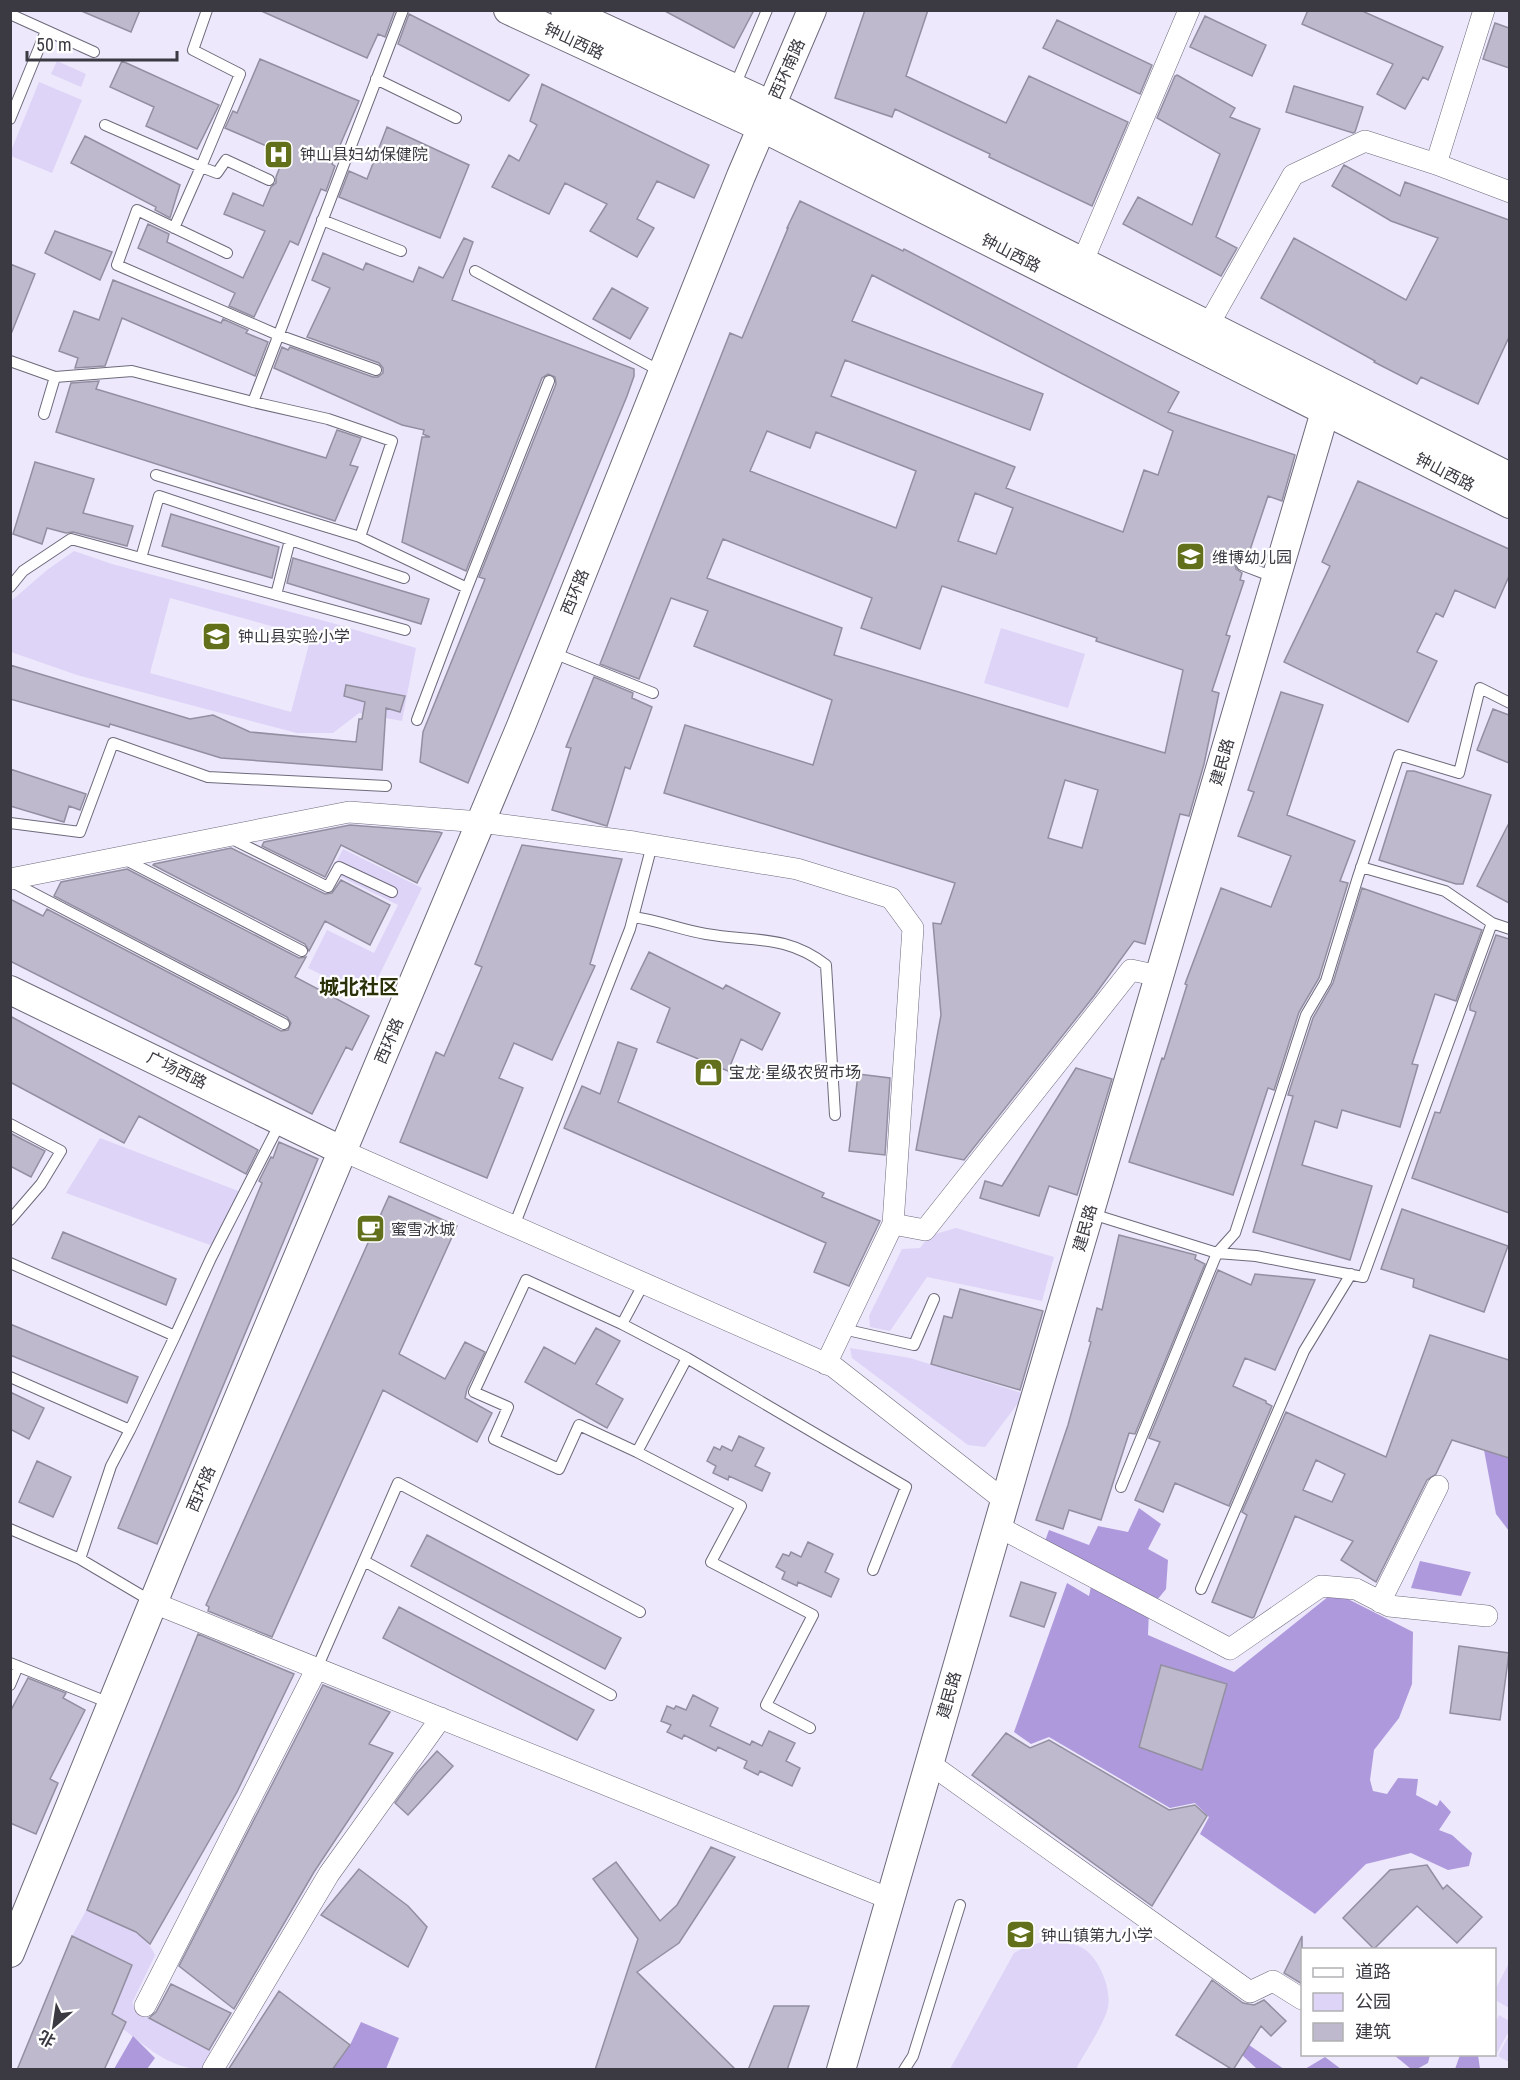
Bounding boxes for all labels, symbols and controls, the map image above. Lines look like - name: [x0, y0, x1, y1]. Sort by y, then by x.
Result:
- street label: 钟山西路: [541, 19, 607, 63]
- scale bar: [27, 24, 177, 62]
- text: 50 m: [36, 34, 71, 55]
- street label: 西环南路: [765, 36, 809, 102]
- hospital icon: 钟山县妇幼保健院: [263, 138, 295, 170]
- place label: 钟山县妇幼保健院: [300, 145, 428, 164]
- street label: 钟山西路: [978, 230, 1044, 276]
- street label: 钟山西路: [1412, 449, 1478, 495]
- school or university icon: 维博幼儿园: [1175, 541, 1207, 573]
- place label: 维博幼儿园: [1212, 548, 1292, 567]
- street label: 西环路: [557, 566, 593, 618]
- school or university icon: 钟山县实验小学: [201, 620, 233, 652]
- place label: 钟山县实验小学: [238, 627, 350, 646]
- street label: 建民路: [1206, 736, 1238, 788]
- district label: 城北社区: [319, 975, 399, 999]
- street label: 西环路: [371, 1015, 407, 1067]
- street label: 广场西路: [144, 1047, 210, 1093]
- shop icon: 宝龙·星级农贸市场: [692, 1056, 724, 1088]
- place label: 宝龙·星级农贸市场: [729, 1063, 861, 1082]
- street label: 建民路: [1069, 1202, 1101, 1254]
- cafe icon: 蜜雪冰城: [354, 1213, 386, 1245]
- place label: 蜜雪冰城: [391, 1220, 455, 1239]
- street label: 西环路: [183, 1463, 219, 1515]
- street label: 建民路: [933, 1669, 965, 1721]
- school or university icon: 钟山镇第九小学: [1004, 1919, 1036, 1951]
- place label: 钟山镇第九小学: [1041, 1926, 1153, 1945]
- legend: [1301, 1948, 1496, 2056]
- text: 道路: [1355, 1961, 1391, 1982]
- text: 公园: [1355, 1991, 1391, 2012]
- north arrow: [24, 1996, 84, 2056]
- text: 建筑: [1355, 2021, 1391, 2042]
- text: 北: [35, 2026, 59, 2051]

